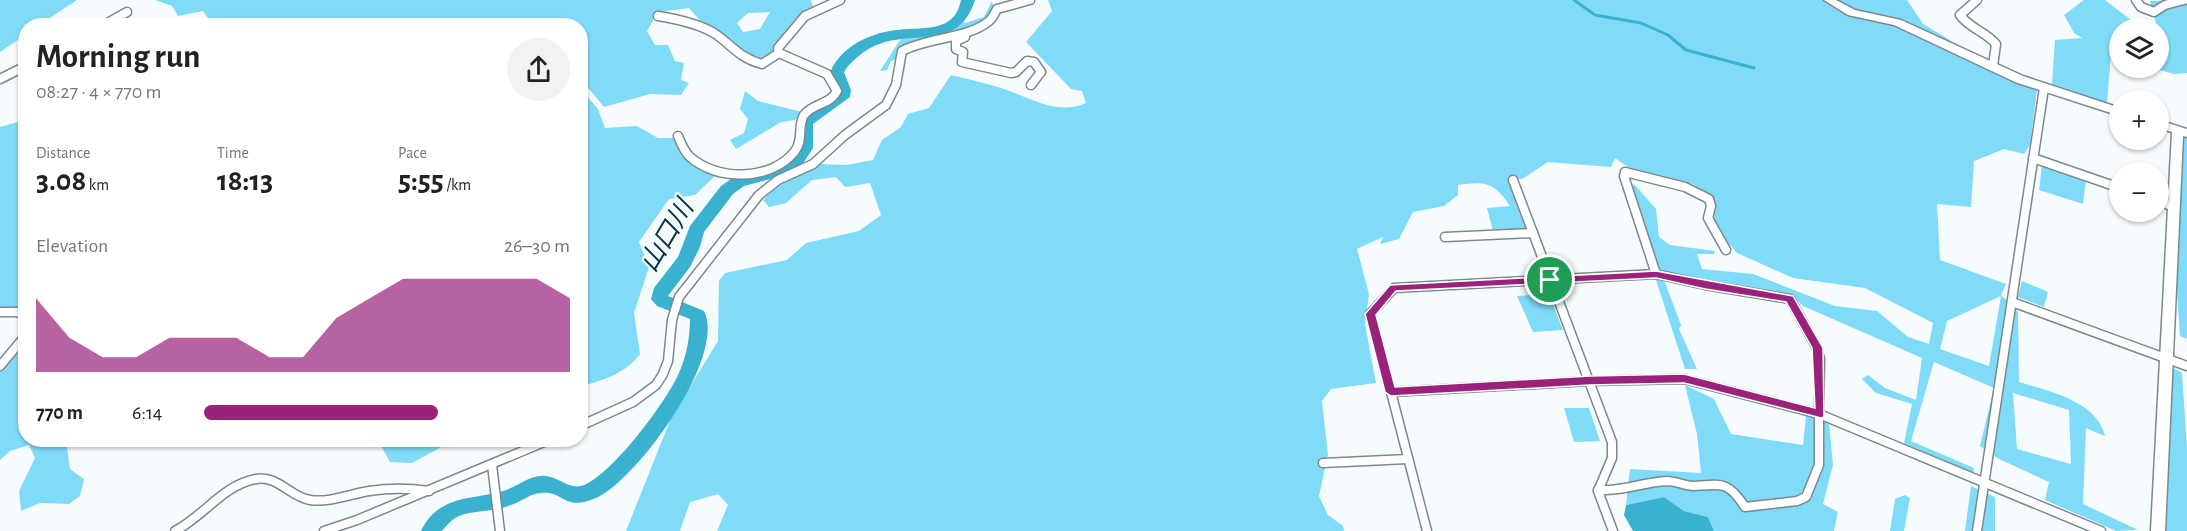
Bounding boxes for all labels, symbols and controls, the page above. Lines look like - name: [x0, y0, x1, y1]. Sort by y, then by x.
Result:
- map controls: [2109, 18, 2169, 222]
- button: layers: [2109, 18, 2169, 78]
- button: share: [507, 38, 570, 101]
- text: Morning run: [36, 41, 200, 74]
- text: 08:27 · 4 × 770 m: [36, 82, 162, 102]
- button: +: [2109, 90, 2169, 150]
- text: Distance: [36, 145, 90, 161]
- text: Time: [217, 145, 249, 161]
- text: Pace: [398, 145, 427, 161]
- button: −: [2109, 162, 2169, 222]
- text: 3.08: [36, 166, 86, 196]
- text: 18:13: [217, 166, 273, 196]
- text: 5:55: [398, 166, 444, 196]
- text: km: [86, 177, 109, 193]
- text: /km: [444, 177, 471, 193]
- water label: 山口川: [635, 193, 700, 276]
- text: Elevation: [36, 236, 108, 256]
- text: 26–30 m: [504, 236, 570, 256]
- pin: [1524, 254, 1575, 305]
- icon: arrive: [1533, 263, 1566, 296]
- text: 770 m: [36, 403, 83, 423]
- text: 6:14: [132, 403, 162, 423]

